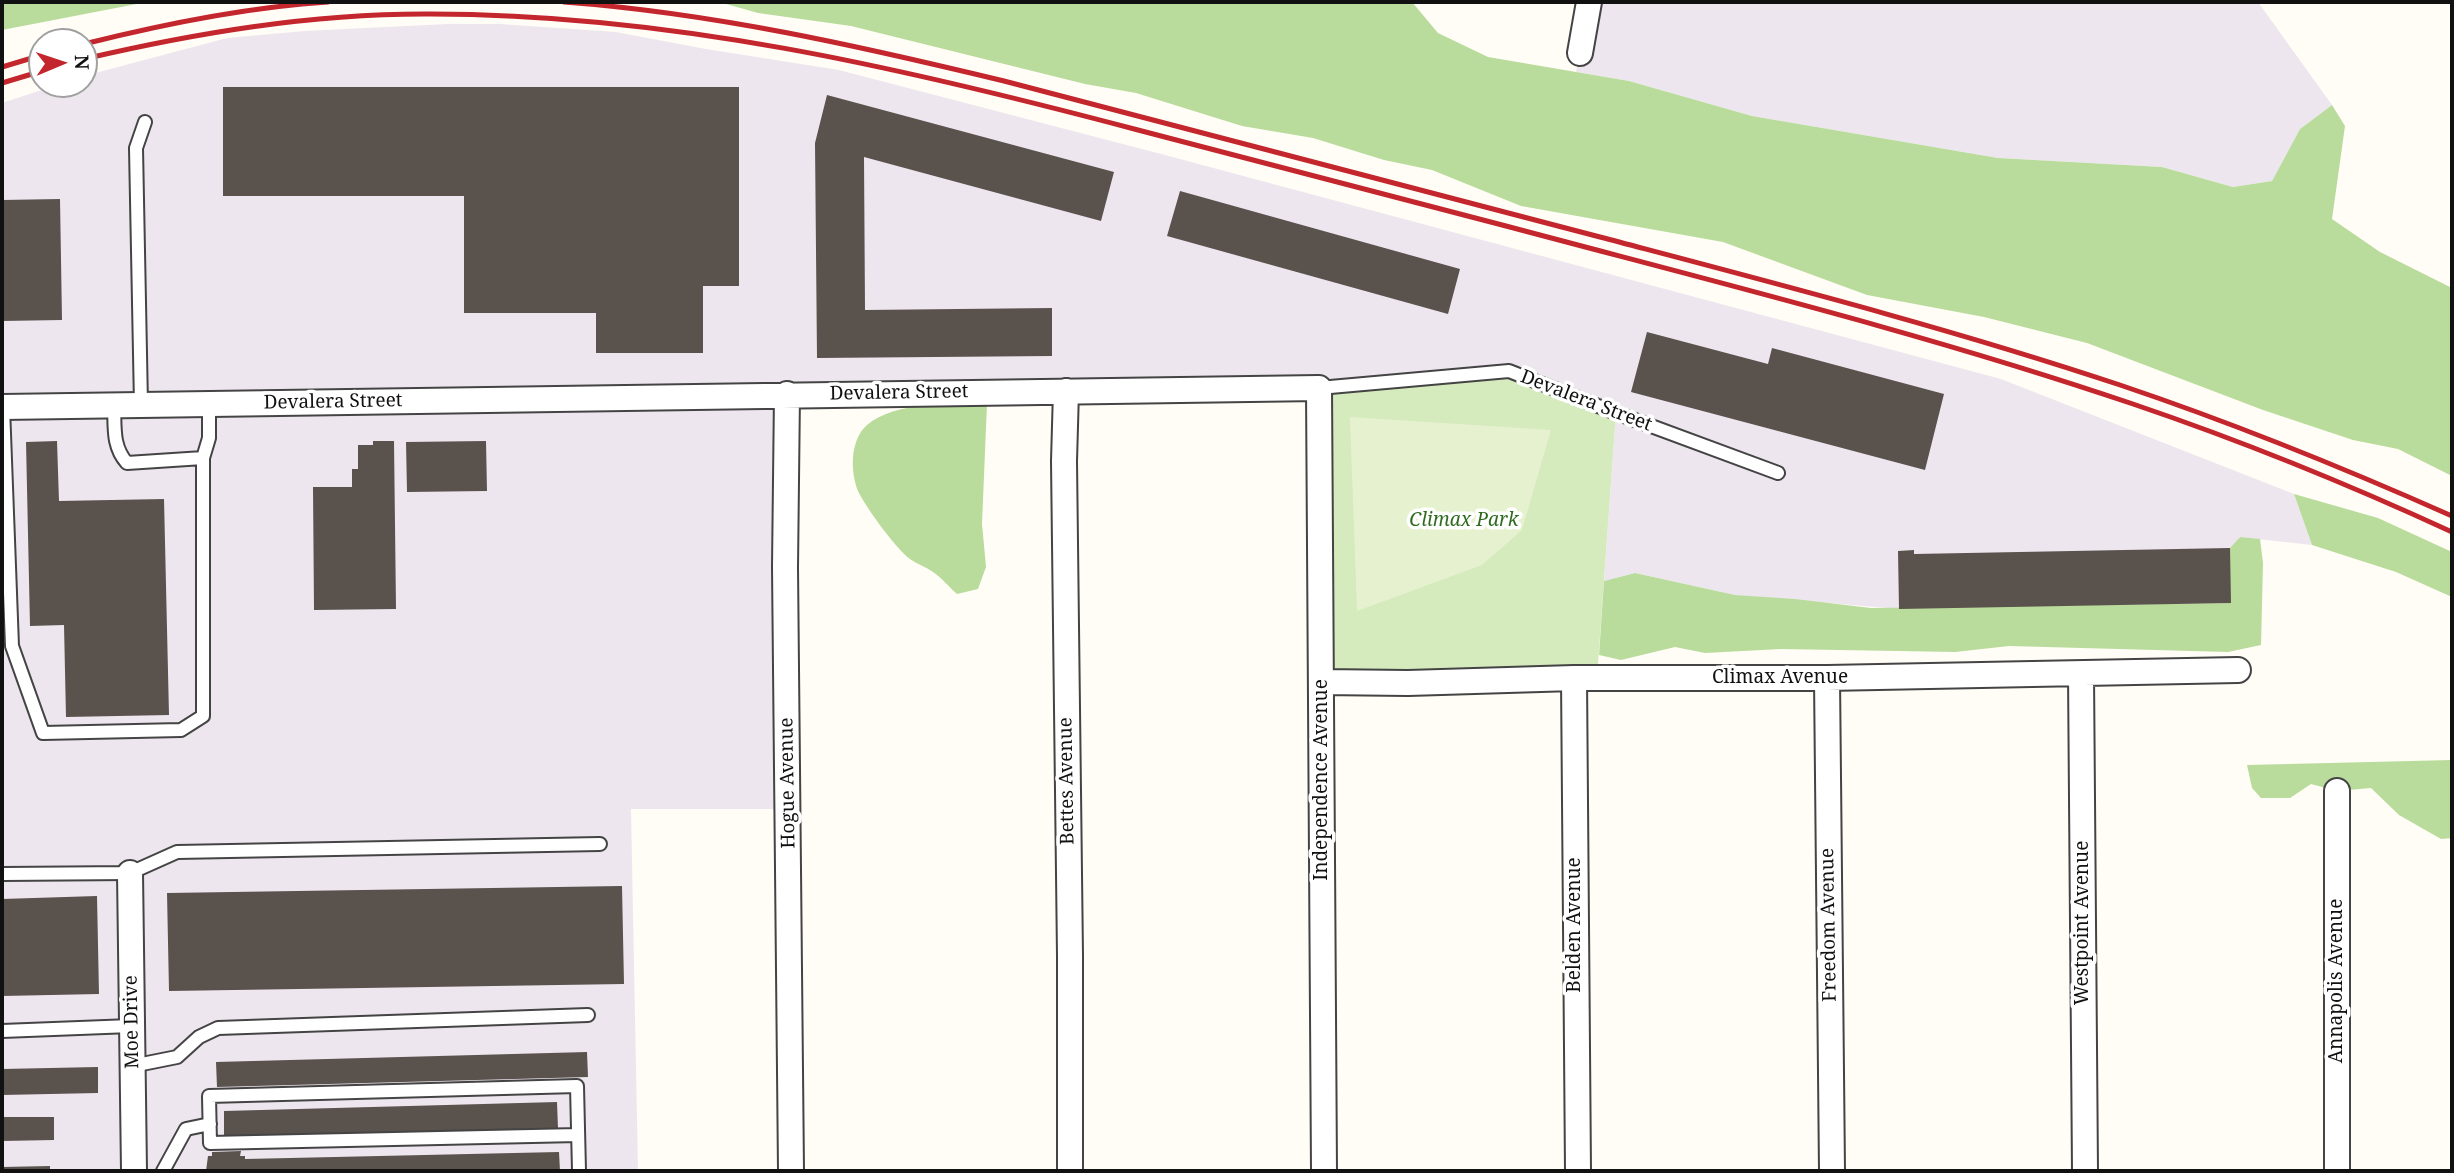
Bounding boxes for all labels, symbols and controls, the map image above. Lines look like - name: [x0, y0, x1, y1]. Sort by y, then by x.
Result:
- north arrow: [28, 28, 98, 98]
- text: N: [69, 54, 95, 70]
- street label: Devalera Street: [1517, 365, 1655, 437]
- street label: Devalera Street: [829, 380, 969, 406]
- street label: Devalera Street: [263, 389, 403, 415]
- park label: Climax Park: [1409, 510, 1519, 532]
- street label: Climax Avenue: [1712, 667, 1848, 689]
- street label: Independence Avenue: [1311, 679, 1333, 881]
- street label: Hogue Avenue: [775, 717, 801, 849]
- street label: Bettes Avenue: [1054, 717, 1080, 845]
- street label: Westpoint Avenue: [2072, 841, 2094, 1005]
- street label: Freedom Avenue: [1816, 848, 1842, 1002]
- street label: Belden Avenue: [1564, 857, 1586, 993]
- street label: Annapolis Avenue: [2326, 899, 2348, 1063]
- street label: Moe Drive: [120, 975, 144, 1069]

